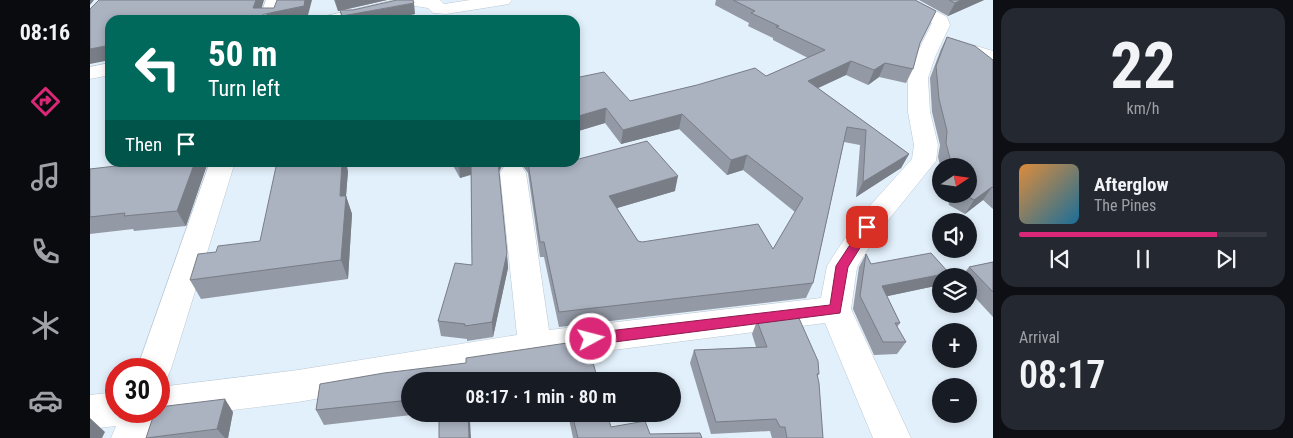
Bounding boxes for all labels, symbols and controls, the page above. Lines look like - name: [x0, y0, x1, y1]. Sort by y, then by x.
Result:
- text: 08:16: [20, 20, 70, 45]
- text: 22: [1110, 28, 1176, 104]
- text: 50 m: [208, 34, 277, 75]
- icon: left: [125, 35, 190, 100]
- text: Turn left: [208, 76, 280, 101]
- icon: directions: [28, 84, 63, 119]
- text: km/h: [1127, 99, 1159, 118]
- icon: arrive: [172, 130, 200, 158]
- text: Then: [125, 133, 162, 156]
- north arrow: [932, 158, 978, 202]
- map controls: [932, 158, 977, 423]
- icon: music: [28, 159, 63, 194]
- text: Afterglow: [1094, 173, 1168, 196]
- text: The Pines: [1094, 196, 1156, 215]
- pin: [846, 206, 888, 248]
- icon: arrive: [853, 213, 881, 241]
- button: sound: [932, 213, 977, 258]
- icon: phone: [28, 234, 63, 269]
- icon: previous: [1046, 245, 1074, 273]
- icon: pause: [1129, 245, 1157, 273]
- icon: next: [1212, 245, 1240, 273]
- button: layers: [932, 268, 977, 313]
- icon: climate: [28, 308, 63, 343]
- position arrow: [564, 312, 616, 364]
- button: +: [932, 323, 977, 368]
- text: Arrival: [1019, 328, 1060, 347]
- text: 08:17: [1019, 353, 1105, 397]
- speed limit sign: 30: [105, 358, 170, 423]
- button: −: [932, 378, 977, 423]
- icon: car: [28, 383, 63, 418]
- text: 08:17 · 1 min · 80 m: [466, 385, 616, 408]

